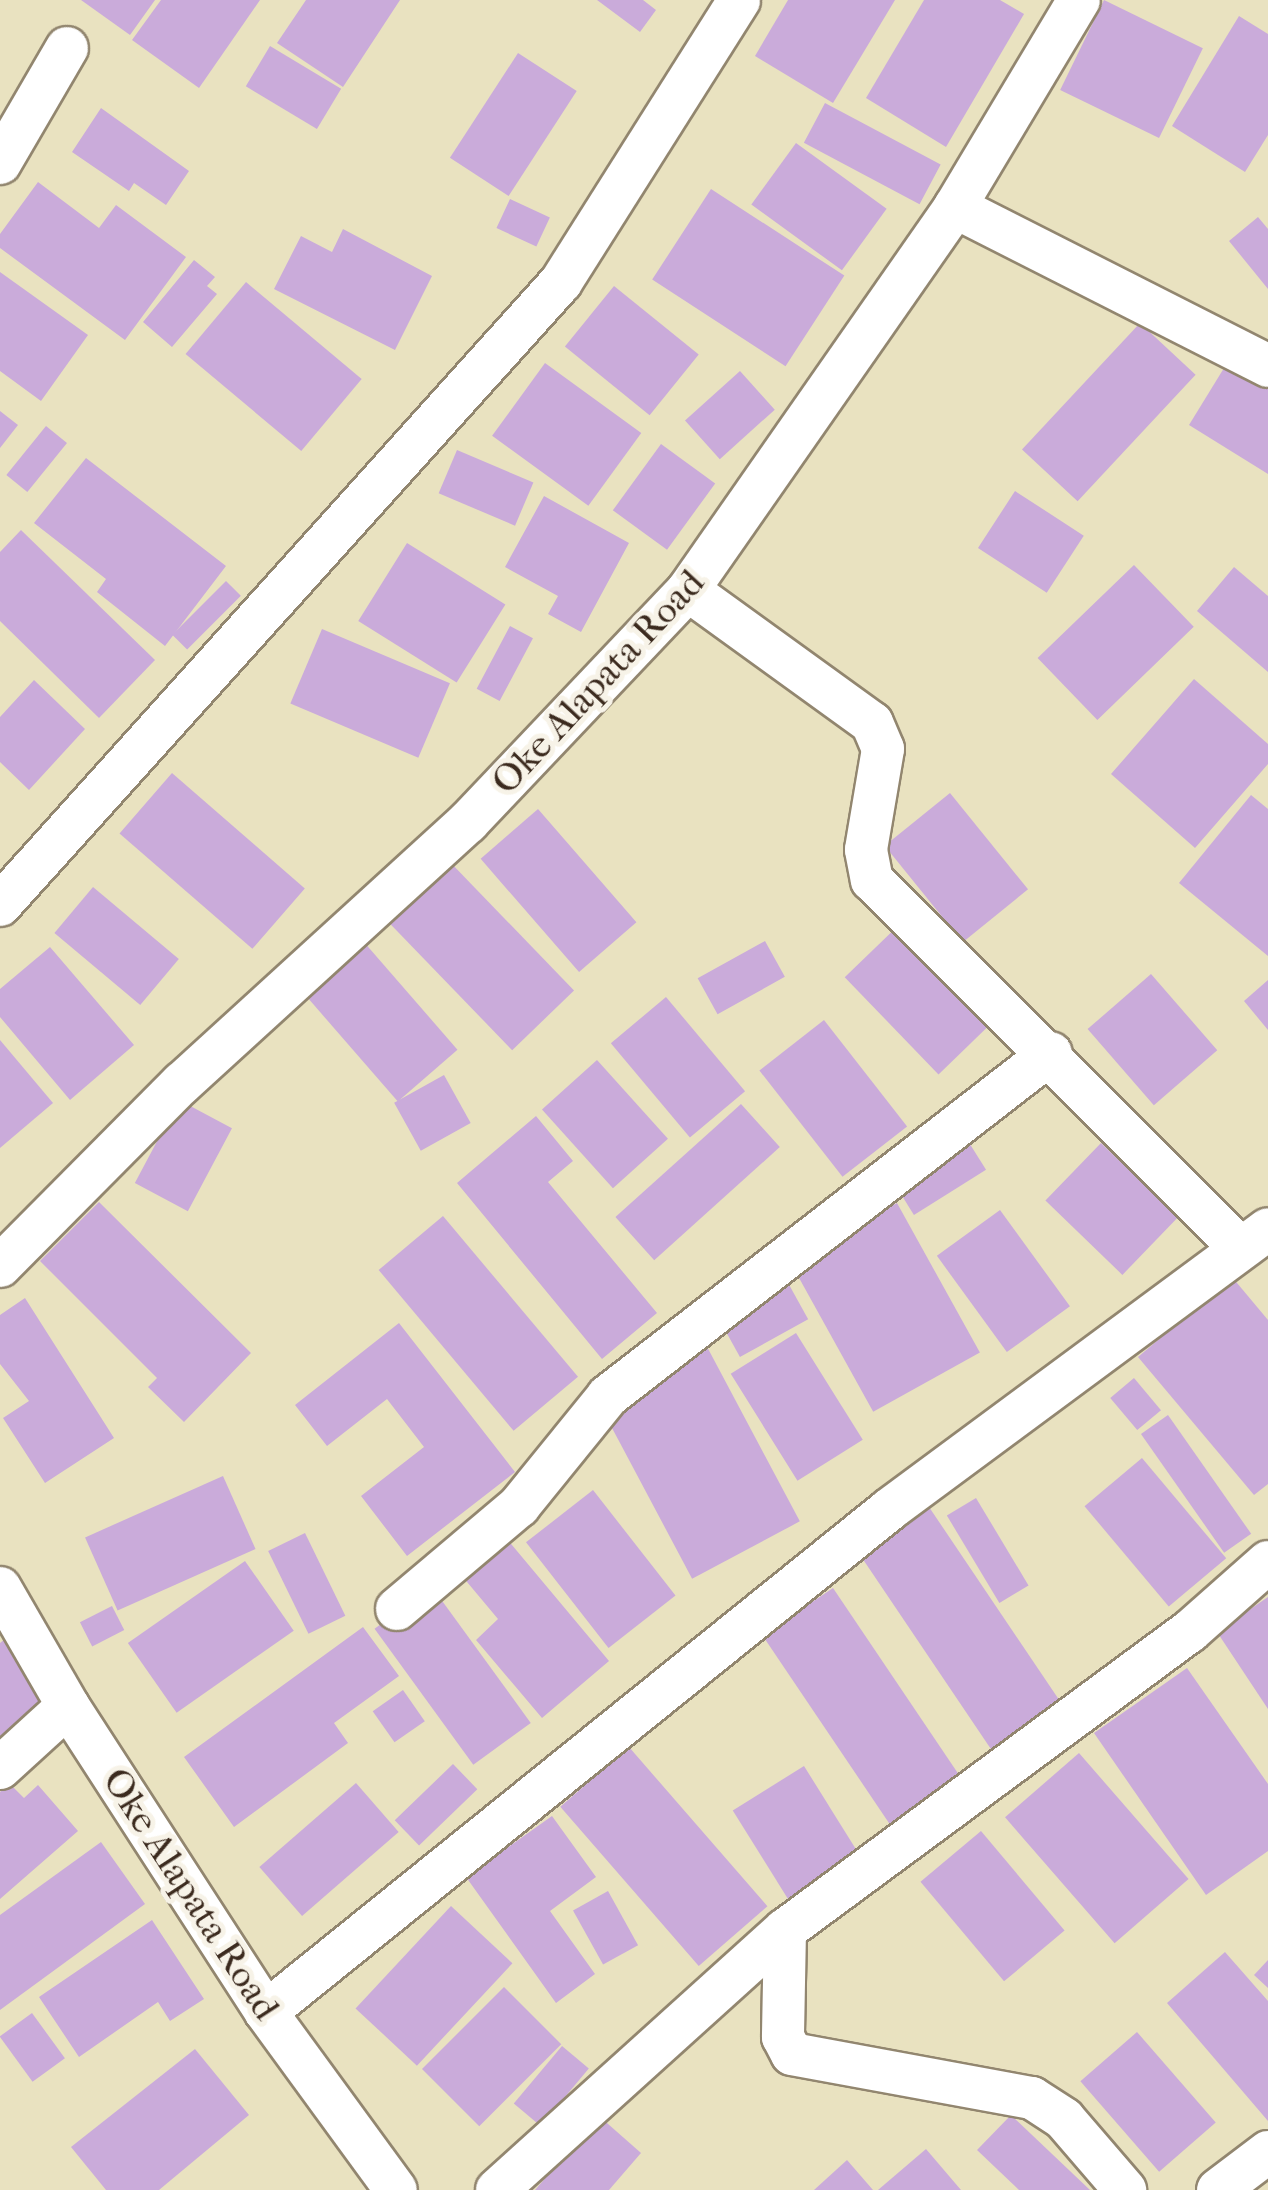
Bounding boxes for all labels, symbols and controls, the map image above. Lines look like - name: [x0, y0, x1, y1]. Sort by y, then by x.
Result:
- street label: Oke Alapata Road: [482, 560, 714, 804]
- street label: Oke Alapata Road: [93, 1760, 289, 2028]

